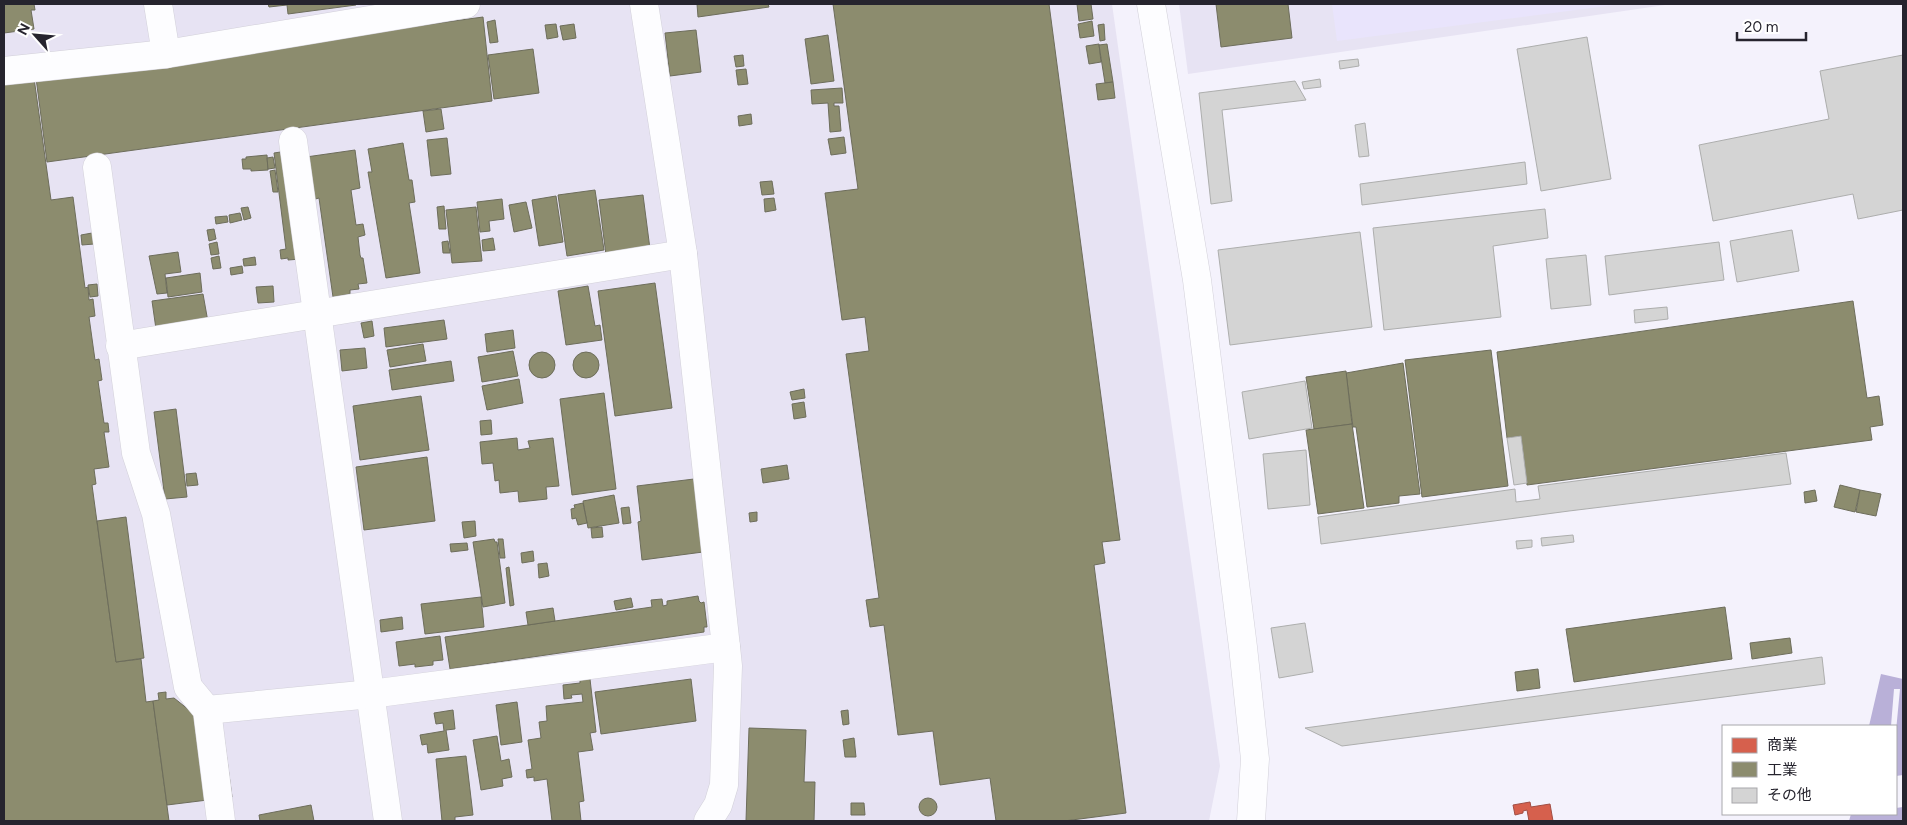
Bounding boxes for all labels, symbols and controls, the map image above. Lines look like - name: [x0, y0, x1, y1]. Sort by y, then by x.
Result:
- north arrow: [10, 10, 60, 60]
- scale bar: [1737, 10, 1806, 42]
- text: 20 m: [1744, 18, 1778, 36]
- text: N: [14, 21, 34, 38]
- legend: [1722, 725, 1897, 815]
- text: 商業: [1767, 736, 1797, 754]
- text: 工業: [1767, 761, 1797, 779]
- text: その他: [1767, 786, 1812, 804]

